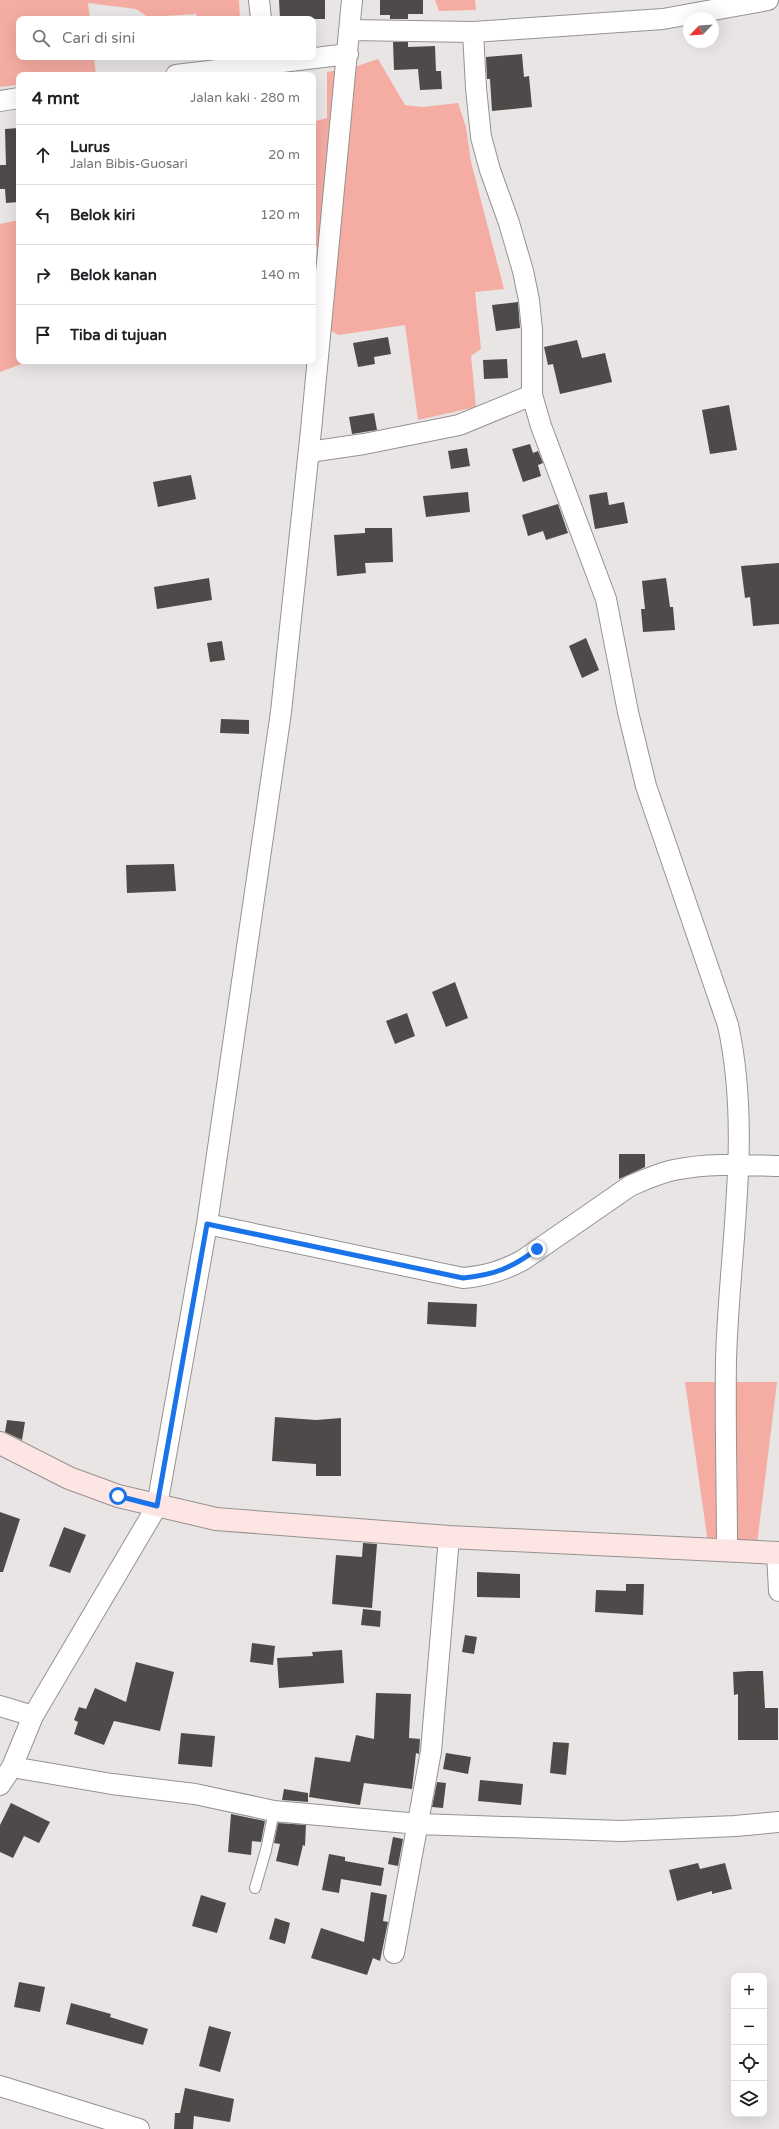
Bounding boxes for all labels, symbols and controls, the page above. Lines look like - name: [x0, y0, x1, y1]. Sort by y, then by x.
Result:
- north arrow: [683, 12, 719, 48]
- search box: [16, 16, 316, 60]
- icon: search: [30, 27, 52, 49]
- text: Cari di sini: [62, 29, 135, 47]
- text: 4 mnt: [32, 88, 79, 109]
- text: Jalan kaki · 280 m: [190, 90, 300, 106]
- text: Lurus: [70, 138, 110, 156]
- icon: ahead: [32, 144, 54, 166]
- text: 20 m: [268, 147, 300, 163]
- text: Jalan Bibis-Guosari: [70, 156, 188, 172]
- icon: left: [32, 204, 54, 226]
- text: Belok kiri: [70, 206, 135, 224]
- text: 120 m: [260, 207, 300, 223]
- icon: right: [32, 264, 54, 286]
- text: Belok kanan: [70, 266, 157, 284]
- text: 140 m: [260, 267, 300, 283]
- icon: arrive: [32, 324, 54, 346]
- text: Tiba di tujuan: [70, 326, 167, 344]
- route end: [528, 1240, 546, 1258]
- route start: [109, 1487, 127, 1505]
- map controls: [731, 1973, 767, 2117]
- button: +: [731, 1973, 767, 2009]
- button: −: [731, 2009, 767, 2045]
- button: locate: [731, 2045, 767, 2081]
- button: layers: [731, 2081, 767, 2117]

